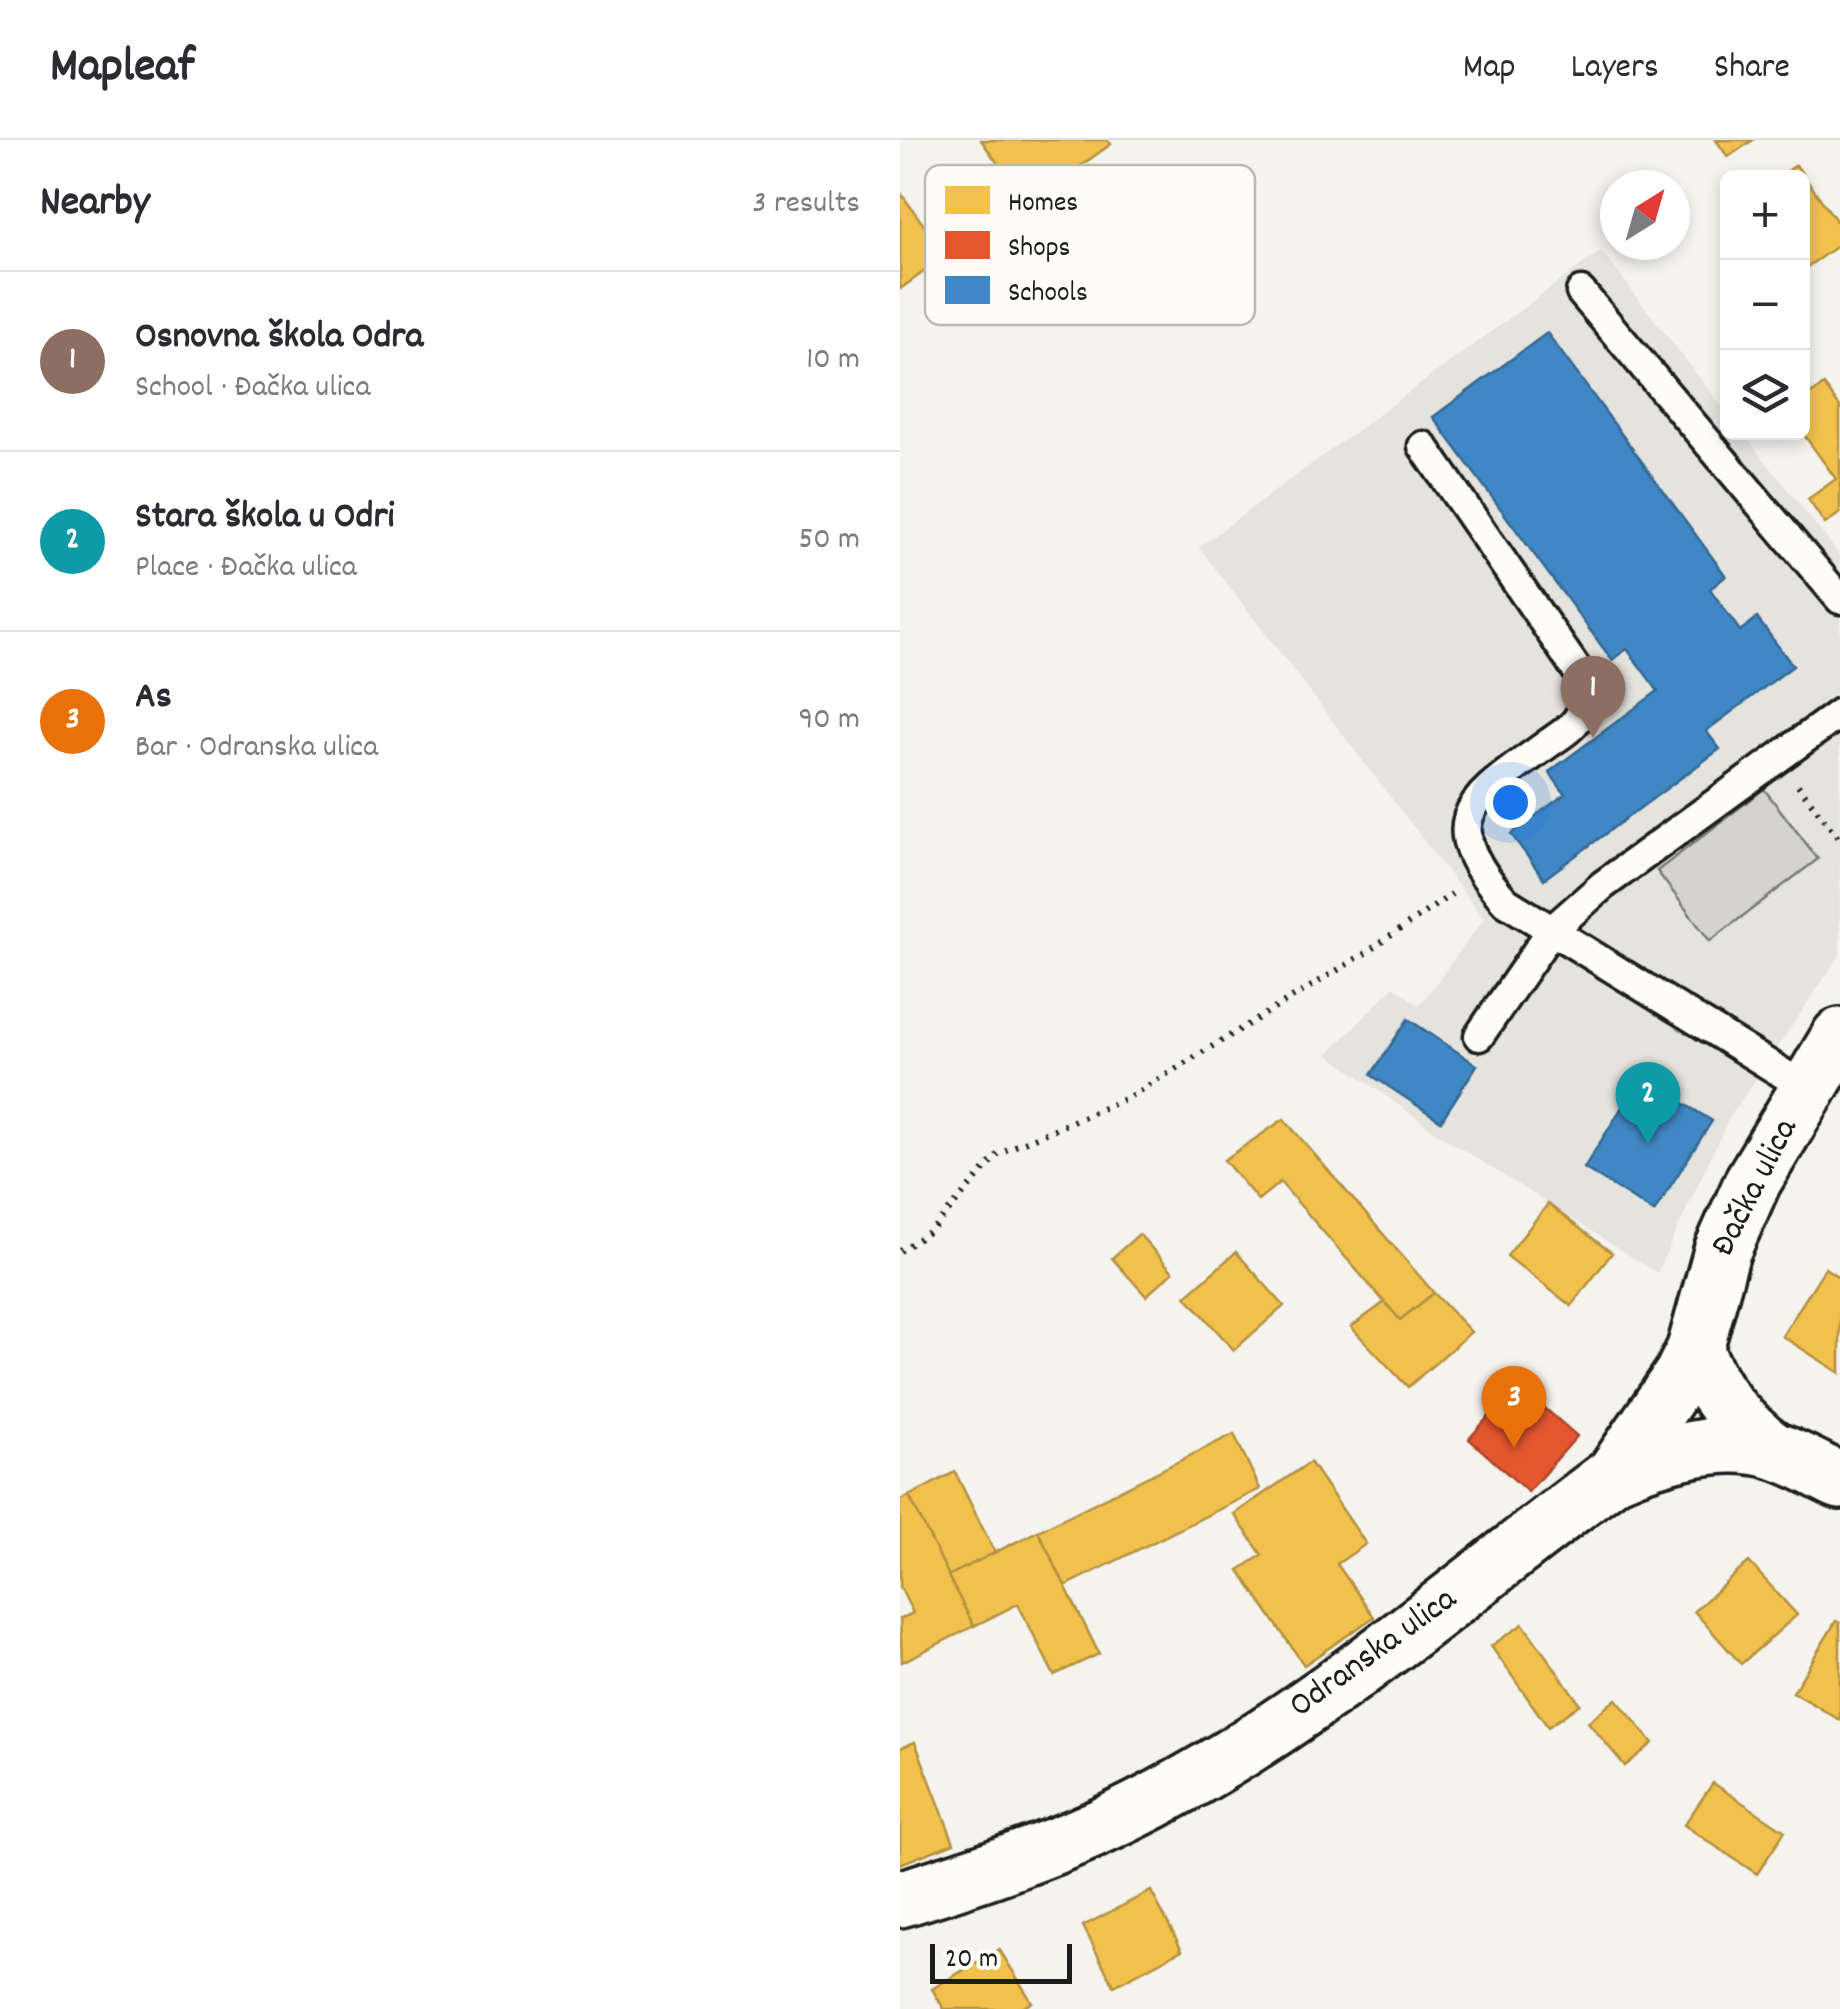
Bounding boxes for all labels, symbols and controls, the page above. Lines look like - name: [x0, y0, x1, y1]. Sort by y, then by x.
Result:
- text: Mapleaf: [50, 35, 195, 104]
- text: Map: [1463, 44, 1516, 94]
- text: Layers: [1571, 44, 1659, 94]
- text: Share: [1714, 44, 1790, 94]
- legend: [925, 165, 1255, 325]
- north arrow: [1600, 170, 1690, 260]
- map controls: [1720, 170, 1810, 440]
- button: +: [1720, 170, 1810, 260]
- text: Nearby: [40, 175, 150, 235]
- text: 3 results: [752, 182, 860, 228]
- text: Homes: [1008, 185, 1078, 225]
- text: Shops: [1008, 230, 1070, 270]
- button: −: [1720, 260, 1810, 350]
- text: Schools: [1008, 275, 1088, 315]
- text: Osnovna škola Odra: [135, 311, 423, 366]
- text: 1: [69, 338, 76, 384]
- text: 10 m: [806, 338, 860, 384]
- button: layers: [1720, 350, 1810, 440]
- text: School · Đačka ulica: [135, 366, 371, 412]
- text: Stara škola u Odri: [135, 491, 394, 546]
- text: 2: [66, 518, 79, 564]
- text: 50 m: [798, 518, 860, 564]
- text: Place · Đačka ulica: [135, 546, 357, 592]
- pin: 1: [1560, 656, 1626, 738]
- text: As: [135, 671, 172, 726]
- text: 3: [65, 698, 80, 744]
- text: 90 m: [799, 698, 860, 744]
- text: Bar · Odranska ulica: [135, 726, 378, 772]
- your location: [1485, 777, 1536, 828]
- pin: 2: [1616, 1062, 1680, 1144]
- street label: Đačka ulica: [1700, 1110, 1812, 1266]
- pin: 3: [1482, 1366, 1546, 1448]
- street label: Odranska ulica: [1280, 1576, 1468, 1732]
- scale bar: [930, 1939, 1072, 1984]
- text: 20 m: [945, 1941, 998, 1981]

